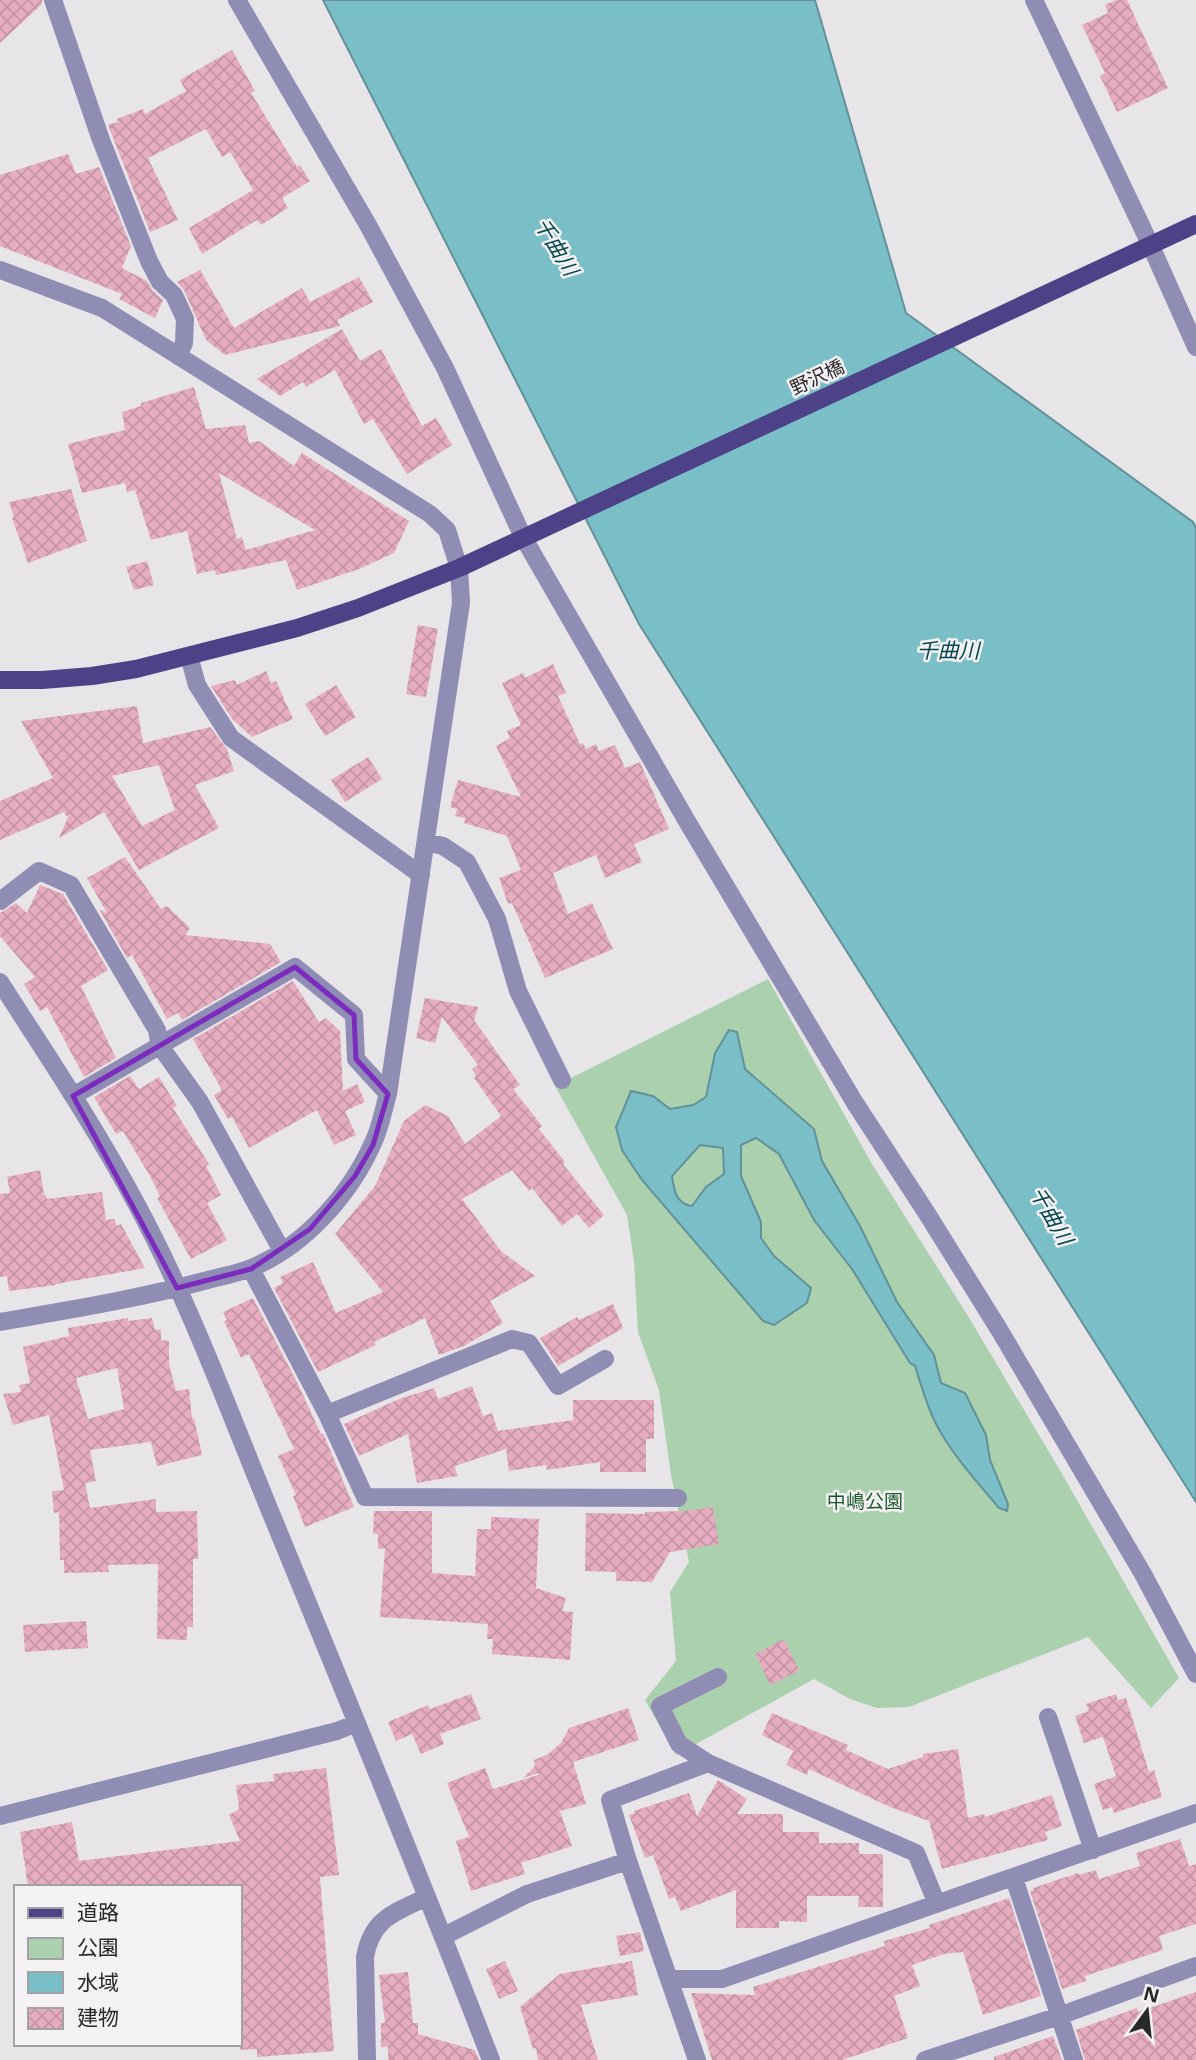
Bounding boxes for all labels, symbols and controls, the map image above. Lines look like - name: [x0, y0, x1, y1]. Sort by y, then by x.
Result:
- water label: 千曲川: [529, 212, 586, 282]
- street label: 野沢橋: [786, 353, 848, 401]
- water label: 千曲川: [917, 636, 981, 664]
- water label: 千曲川: [1024, 1181, 1081, 1252]
- park label: 中嶋公園: [827, 1488, 903, 1514]
- legend: [14, 1885, 242, 2046]
- text: 道路: [77, 1898, 119, 1926]
- text: 公園: [77, 1933, 119, 1961]
- text: 水域: [77, 1968, 119, 1996]
- north arrow: [1112, 1976, 1182, 2046]
- text: N: [1141, 1980, 1162, 2009]
- text: 建物: [77, 2003, 119, 2031]

